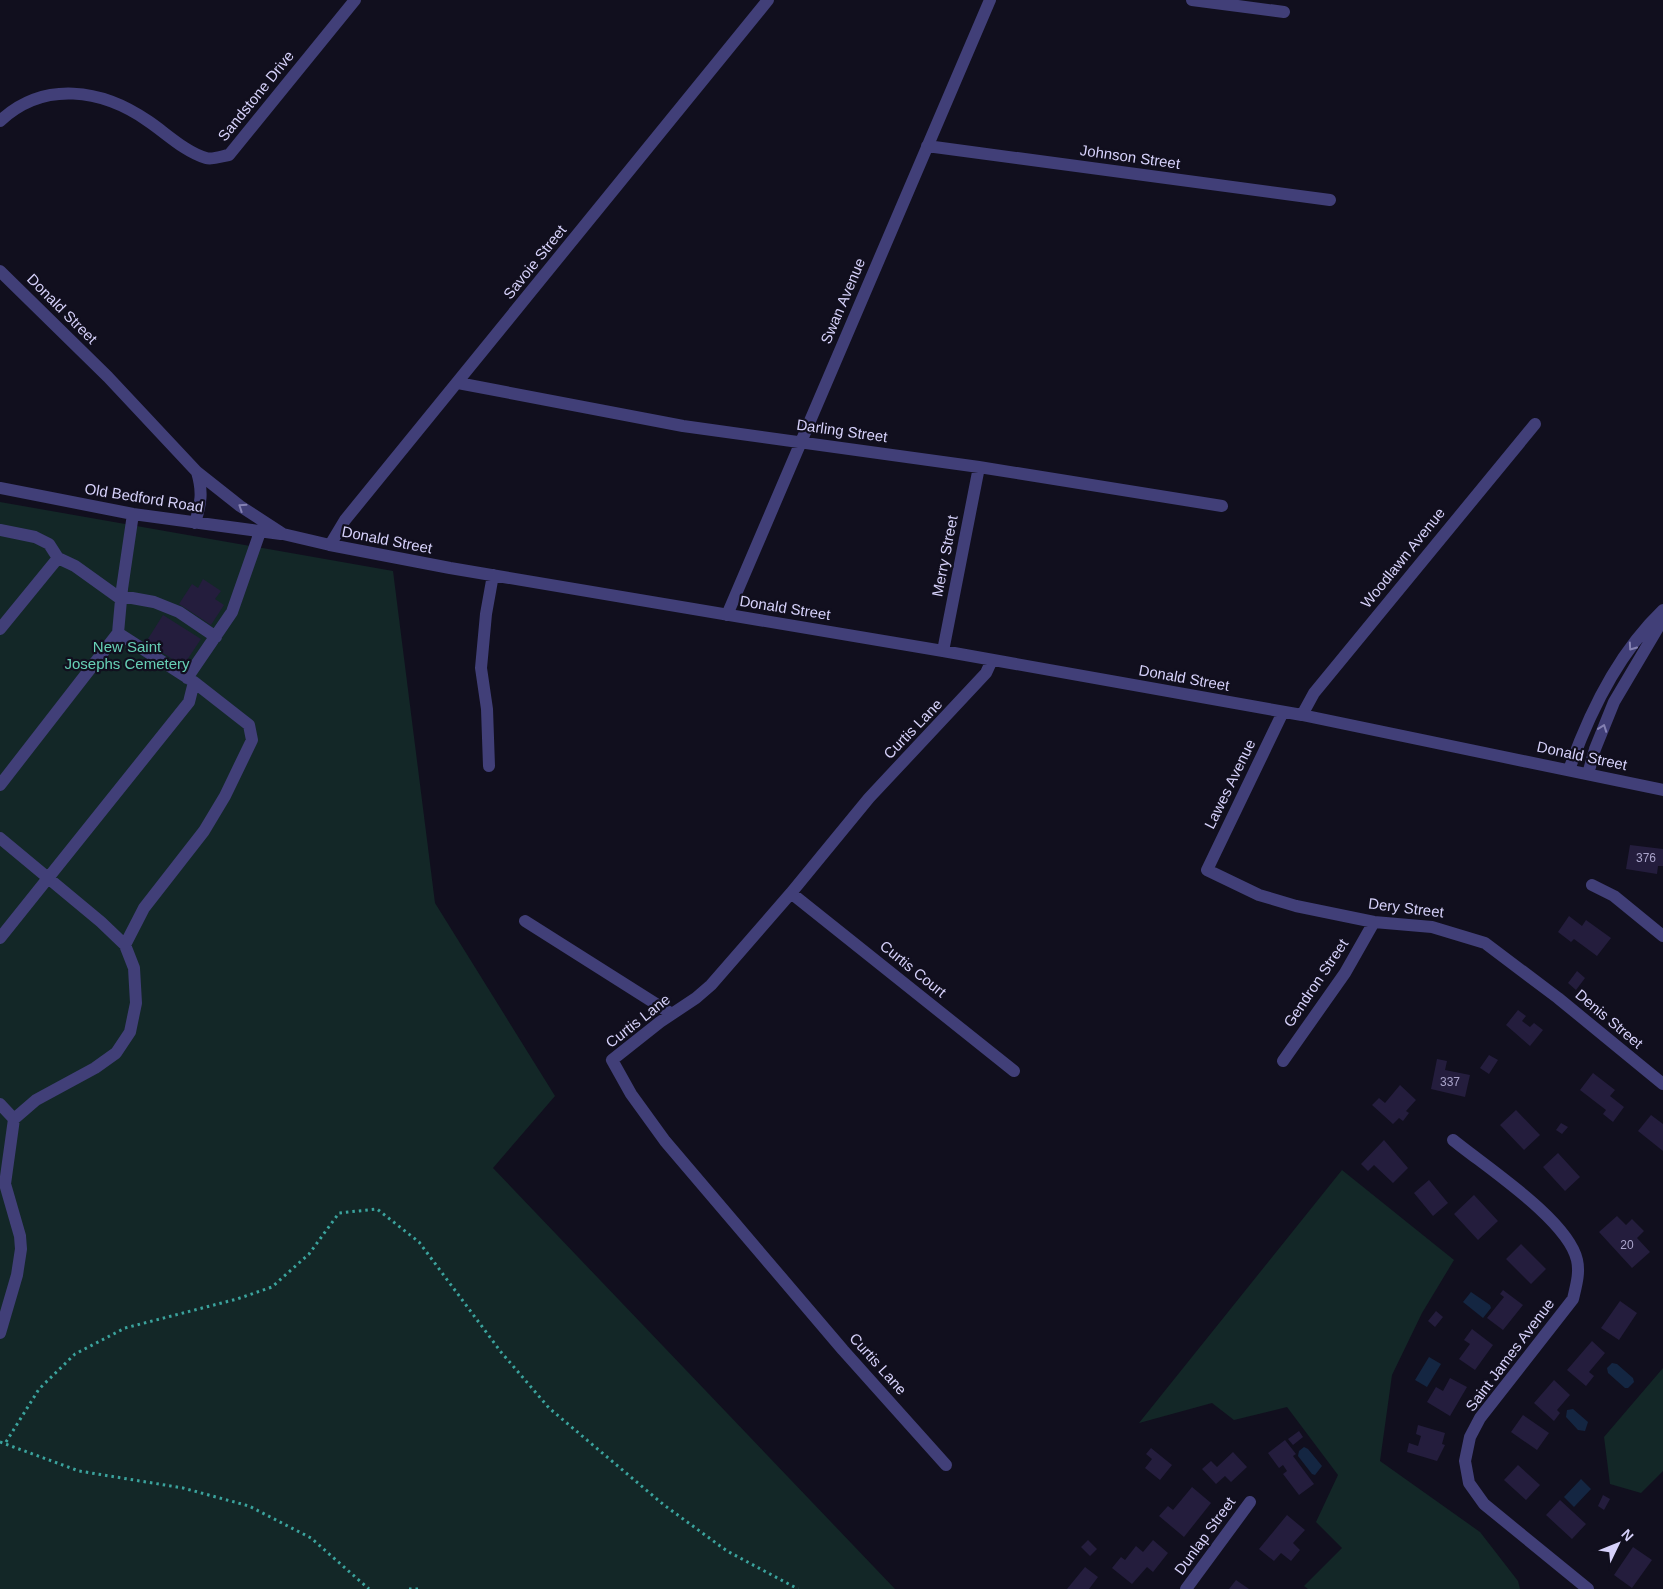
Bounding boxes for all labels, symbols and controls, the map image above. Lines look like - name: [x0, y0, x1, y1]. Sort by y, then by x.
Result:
- street label: Sandstone Drive: [214, 47, 297, 144]
- street label: Johnson Street: [1079, 141, 1182, 172]
- street label: Savoie Street: [500, 221, 570, 302]
- street label: Swan Avenue: [817, 255, 868, 346]
- street label: Donald Street: [24, 270, 101, 348]
- street label: Darling Street: [795, 416, 889, 445]
- street label: Old Bedford Road: [83, 480, 205, 515]
- one-way arrow: [239, 504, 248, 514]
- street label: Woodlawn Avenue: [1357, 504, 1448, 611]
- street label: Merry Street: [928, 513, 961, 598]
- street label: Donald Street: [340, 522, 435, 557]
- street label: Donald Street: [738, 592, 833, 623]
- park label: New Saint Josephs Cemetery: [64, 638, 190, 672]
- one-way arrow: [1629, 642, 1638, 651]
- street label: Donald Street: [1137, 661, 1232, 694]
- street label: Curtis Lane: [880, 695, 945, 762]
- one-way arrow: [1597, 724, 1607, 733]
- street label: Lawes Avenue: [1201, 736, 1259, 831]
- street label: Donald Street: [1535, 738, 1630, 774]
- house number: 376: [1636, 851, 1656, 865]
- street label: Dery Street: [1367, 894, 1446, 921]
- street label: Gendron Street: [1280, 935, 1352, 1030]
- street label: Curtis Court: [877, 937, 950, 1001]
- street label: Denis Street: [1572, 986, 1647, 1052]
- street label: Curtis Lane: [602, 990, 673, 1051]
- house number: 337: [1440, 1075, 1460, 1089]
- house number: 20: [1620, 1238, 1634, 1252]
- street label: Saint James Avenue: [1462, 1295, 1557, 1414]
- street label: Curtis Lane: [846, 1329, 910, 1398]
- street label: Dunlap Street: [1171, 1493, 1239, 1578]
- north arrow: [1593, 1519, 1643, 1569]
- text: N: [1618, 1526, 1637, 1544]

